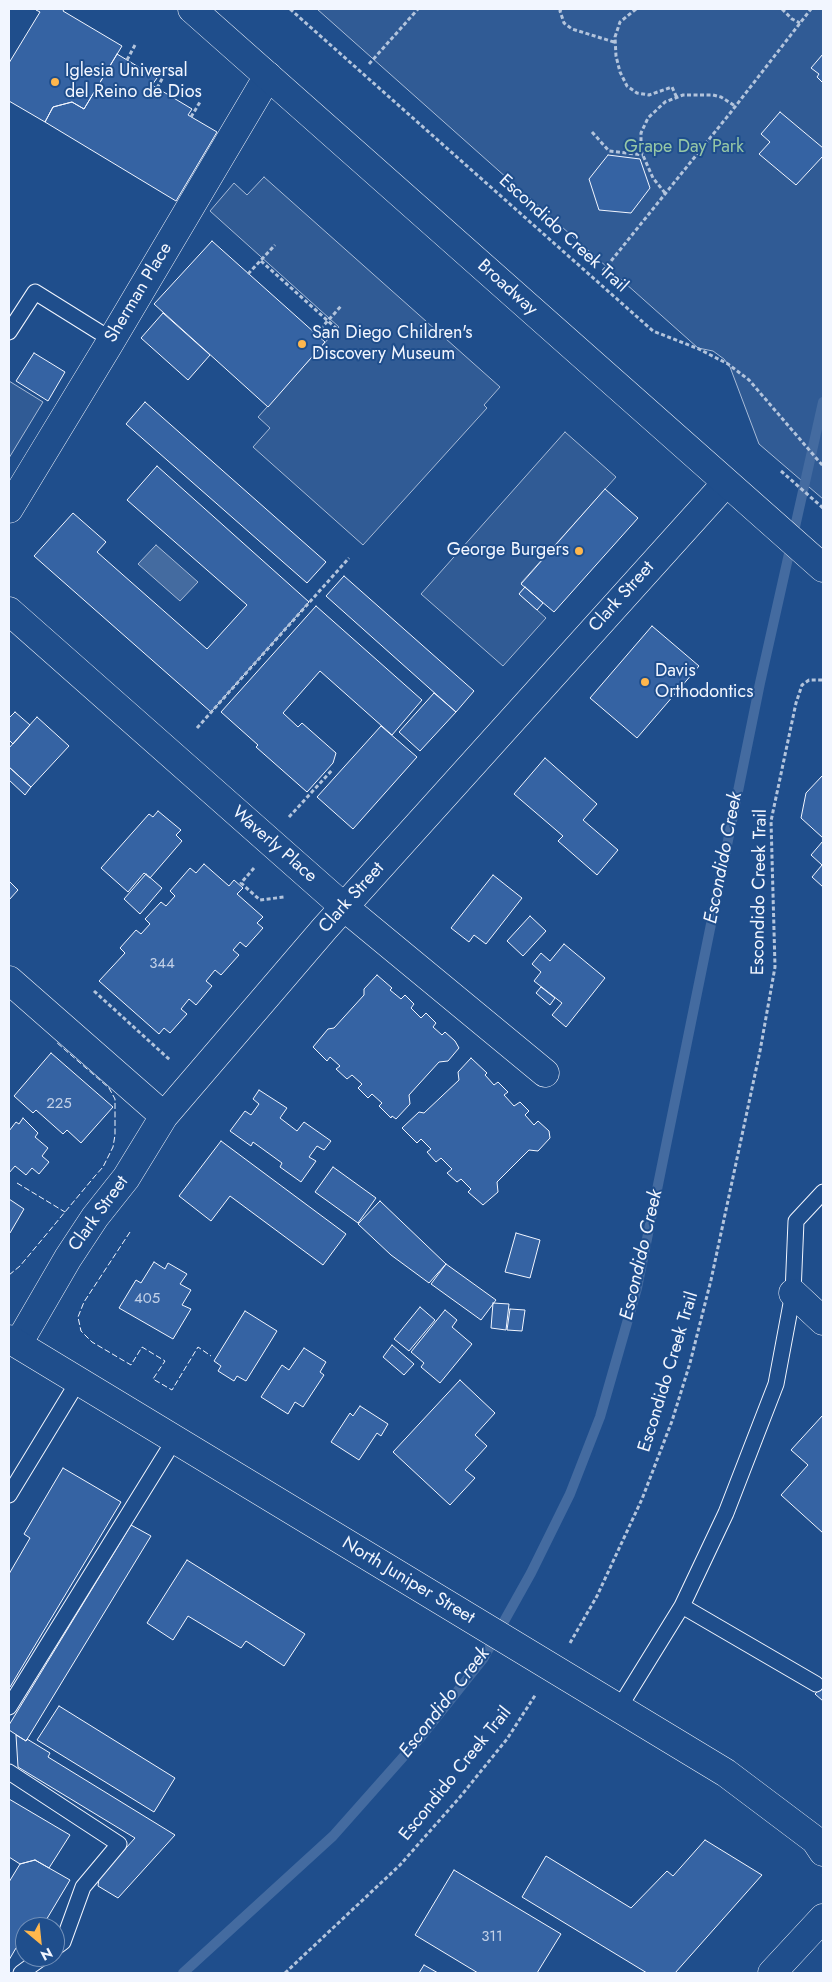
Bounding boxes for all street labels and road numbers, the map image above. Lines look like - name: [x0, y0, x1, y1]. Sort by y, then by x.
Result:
- street label: Escondido Creek Trail: [494, 170, 632, 298]
- street label: Sherman Place: [101, 239, 177, 347]
- street label: Broadway: [472, 255, 542, 321]
- street label: Clark Street: [585, 557, 659, 637]
- street label: Waverly Place: [227, 802, 321, 888]
- street label: Escondido Creek Trail: [748, 809, 772, 975]
- street label: Clark Street: [315, 858, 389, 938]
- street label: Clark Street: [65, 1172, 133, 1256]
- street label: Escondido Creek Trail: [634, 1289, 704, 1455]
- street label: North Juniper Street: [338, 1533, 478, 1629]
- street label: Escondido Creek Trail: [395, 1703, 517, 1845]

